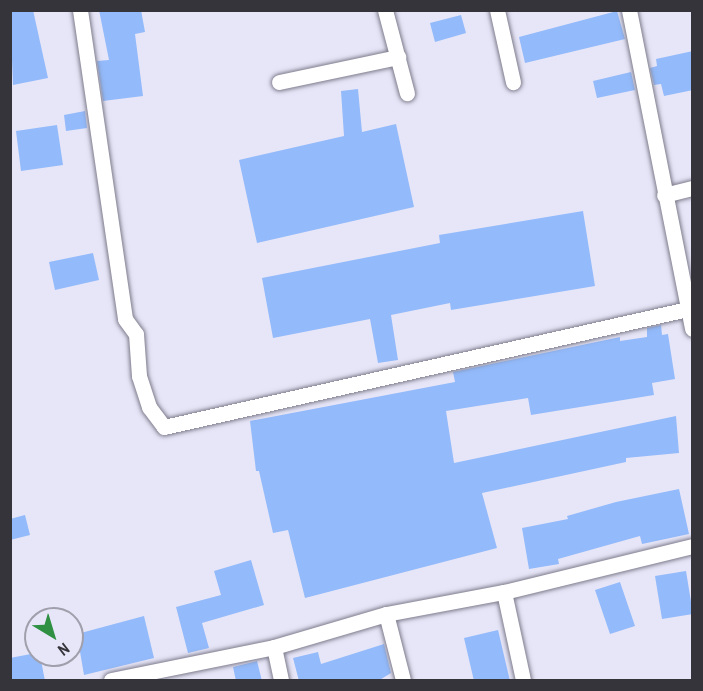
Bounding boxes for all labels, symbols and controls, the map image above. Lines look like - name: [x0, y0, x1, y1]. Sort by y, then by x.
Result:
- north arrow: [24, 607, 84, 667]
- text: N: [53, 638, 74, 661]

